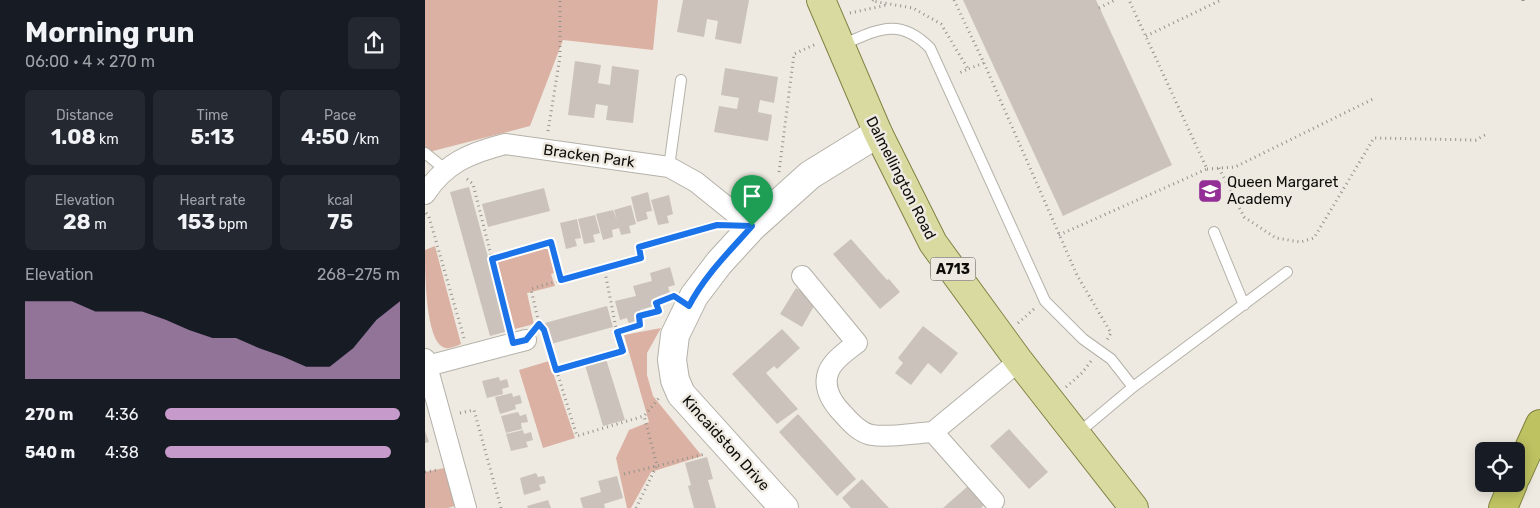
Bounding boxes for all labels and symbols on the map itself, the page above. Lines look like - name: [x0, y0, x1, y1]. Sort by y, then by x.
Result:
- street label: Dalmellington Road: [862, 113, 940, 243]
- street label: Bracken Park: [542, 141, 636, 171]
- place label: Queen Margaret Academy: [1227, 173, 1339, 208]
- pin: [731, 175, 773, 226]
- school or university icon: Queen Margaret Academy: [1197, 178, 1223, 204]
- road number: A713: [931, 258, 975, 280]
- street label: Kincaidston Drive: [679, 392, 773, 494]

